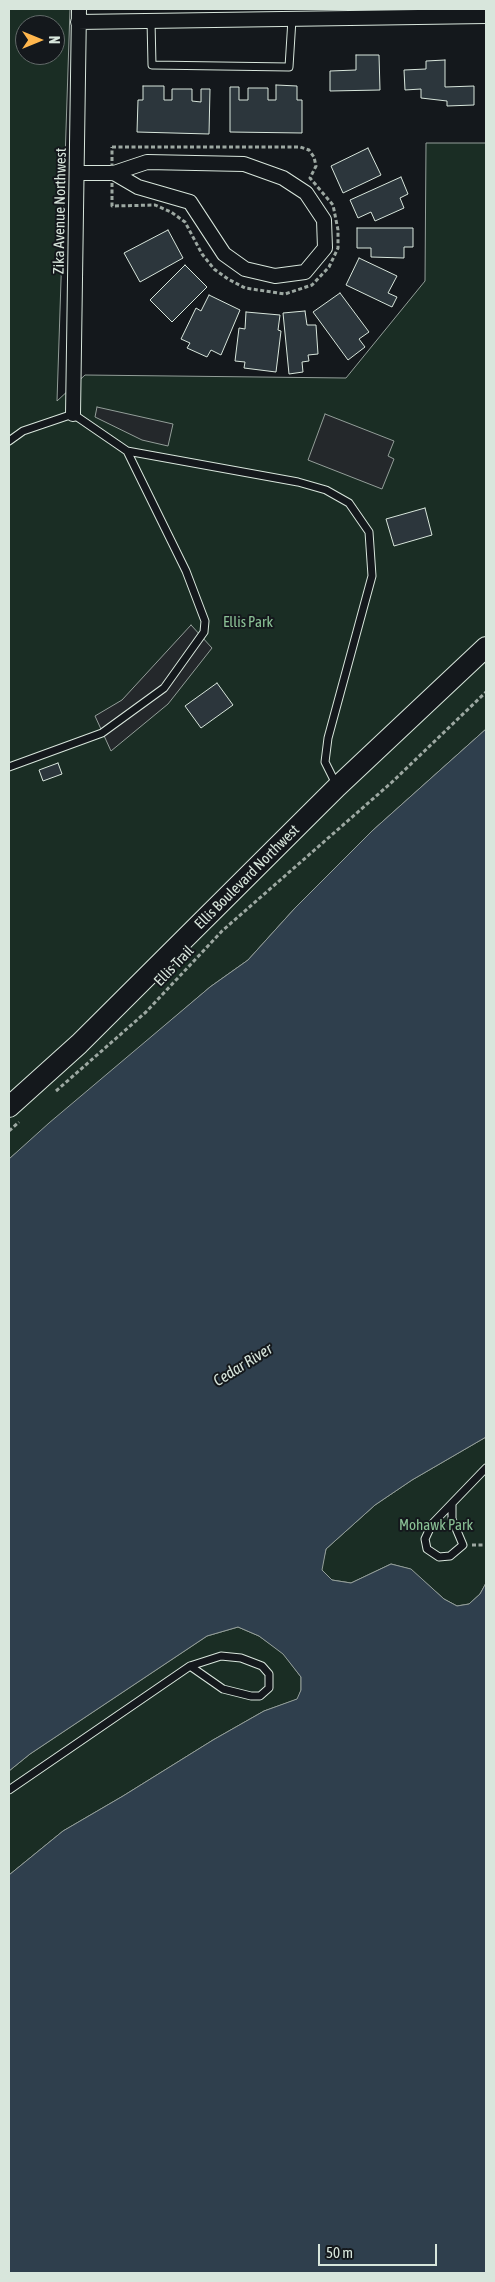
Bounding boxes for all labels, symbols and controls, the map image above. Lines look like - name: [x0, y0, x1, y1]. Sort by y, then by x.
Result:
- north arrow: [15, 15, 65, 65]
- text: N: [46, 36, 62, 44]
- street label: Zika Avenue Northwest: [50, 148, 70, 274]
- park label: Ellis Park: [223, 613, 273, 631]
- street label: Ellis Boulevard Northwest: [191, 821, 303, 933]
- street label: Ellis Trail: [150, 942, 198, 990]
- water label: Cedar River: [210, 1339, 276, 1391]
- park label: Mohawk Park: [399, 1516, 473, 1534]
- scale bar: [320, 2234, 439, 2266]
- text: 50 m: [326, 2244, 353, 2261]

